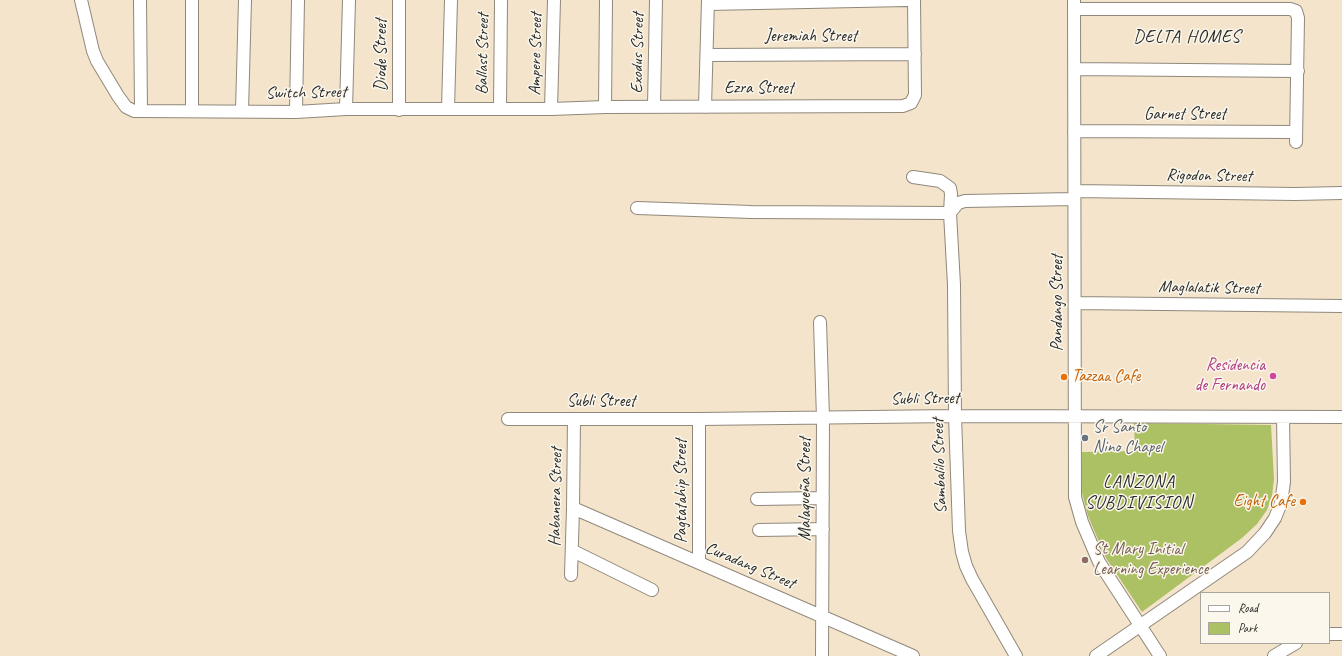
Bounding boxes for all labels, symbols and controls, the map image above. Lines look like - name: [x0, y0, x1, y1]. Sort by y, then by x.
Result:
- street label: Ampere Street: [525, 12, 547, 96]
- street label: Exodus Street: [627, 12, 649, 94]
- street label: Ballast Street: [472, 13, 494, 95]
- street label: Diode Street: [372, 19, 392, 91]
- district label: DELTA HOMES: [1133, 26, 1241, 48]
- street label: Jeremiah Street: [765, 27, 857, 47]
- street label: Ezra Street: [724, 79, 794, 99]
- street label: Switch Street: [265, 82, 347, 104]
- street label: Garnet Street: [1144, 105, 1226, 125]
- street label: Rigodon Street: [1166, 165, 1252, 187]
- street label: Pandango Street: [1048, 255, 1068, 351]
- street label: Maglalatik Street: [1158, 277, 1260, 299]
- place label: Residencia de Fernando: [1195, 356, 1265, 396]
- place label: Tazzaa Cafe: [1072, 367, 1140, 387]
- marker: Residencia de Fernando: [1268, 371, 1278, 381]
- marker: Tazzaa Cafe: [1059, 372, 1069, 382]
- street label: Subli Street: [891, 388, 959, 410]
- street label: Subli Street: [567, 392, 635, 412]
- street label: Sambalilo Street: [928, 418, 952, 514]
- place label: Sr Santo Nino Chapel: [1093, 418, 1163, 458]
- marker: Sr Santo Nino Chapel: [1080, 433, 1090, 443]
- street label: Malaqueña Street: [796, 437, 816, 541]
- street label: Pagtatahip Street: [672, 439, 692, 543]
- street label: Habanera Street: [545, 447, 567, 547]
- district label: LANZONA SUBDIVISION: [1086, 471, 1192, 514]
- place label: Eight Cafe: [1233, 492, 1295, 512]
- marker: Eight Cafe: [1298, 497, 1308, 507]
- street label: Curadang Street: [702, 538, 798, 594]
- place label: St Mary Initial Learning Experience: [1093, 540, 1208, 580]
- marker: St Mary Initial Learning Experience: [1080, 555, 1090, 565]
- legend: [1200, 592, 1330, 644]
- text: Road: [1238, 600, 1258, 616]
- text: Park: [1238, 620, 1257, 636]

